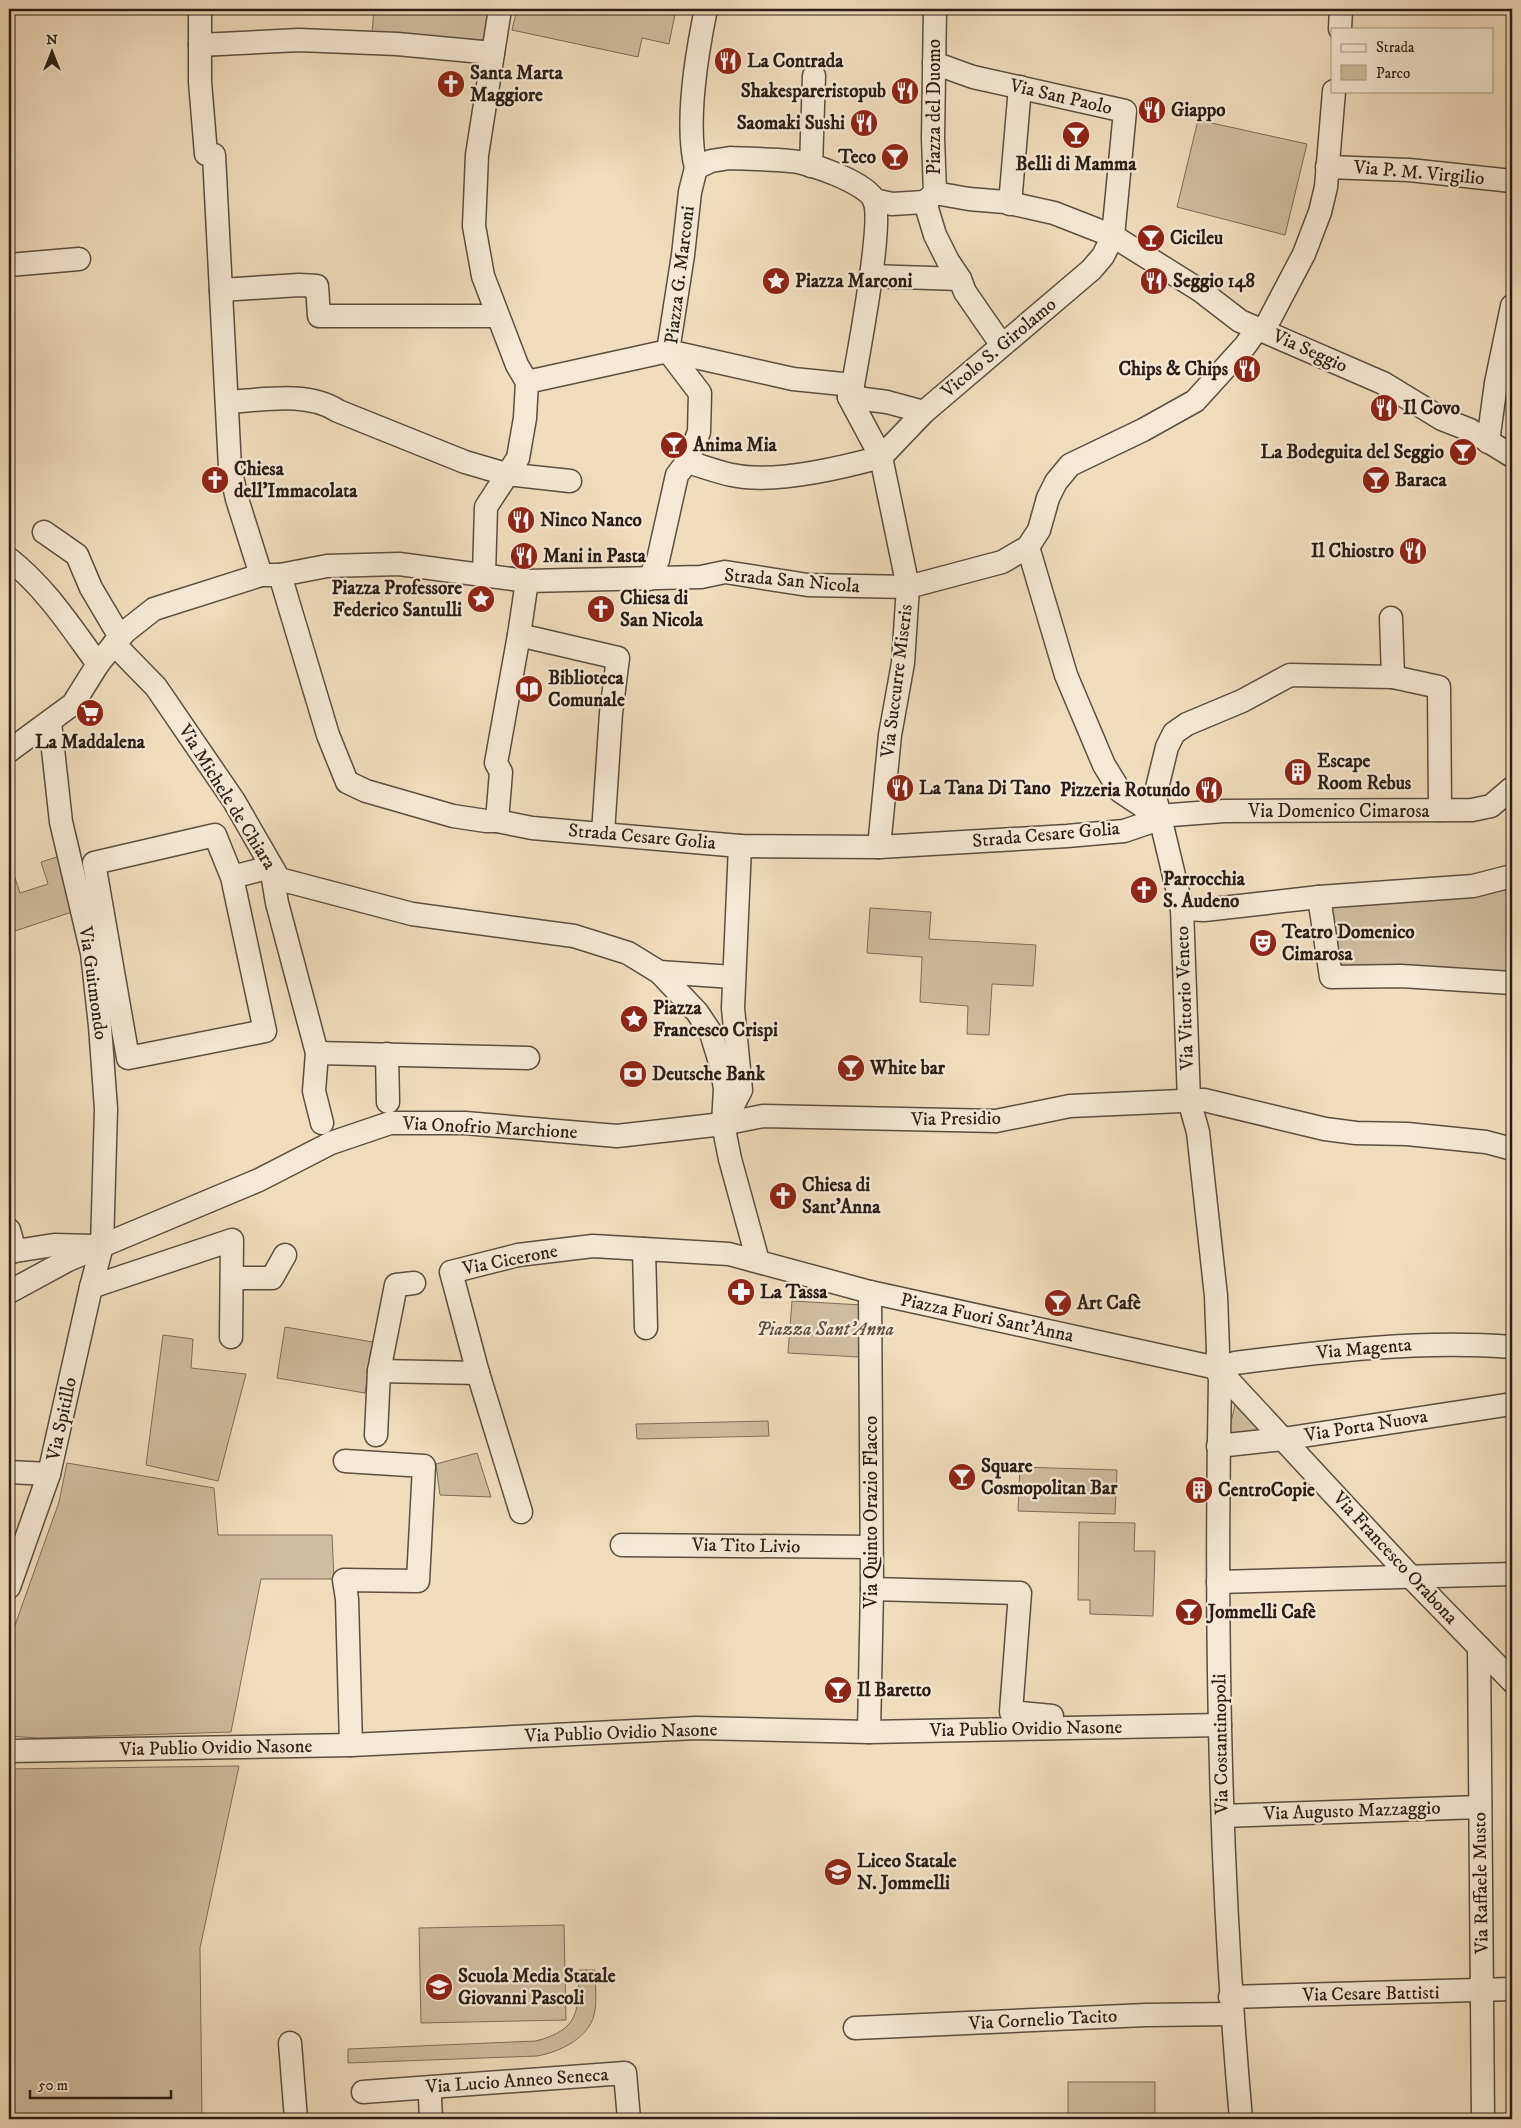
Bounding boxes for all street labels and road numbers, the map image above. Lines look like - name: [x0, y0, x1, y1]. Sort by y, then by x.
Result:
- street label: Piazza del Duomo: [923, 39, 946, 175]
- street label: Via San Paolo: [1007, 74, 1114, 120]
- street label: Via P. M. Virgilio: [1352, 156, 1485, 190]
- street label: Piazza G. Marconi: [660, 205, 700, 345]
- street label: Vicolo S. Girolamo: [936, 293, 1061, 404]
- street label: Via Seggio: [1268, 324, 1351, 378]
- street label: Strada San Nicola: [723, 564, 861, 598]
- street label: Via Succurre Miseris: [876, 603, 918, 760]
- street label: Via Michele de Chiara: [173, 719, 281, 874]
- street label: Via Domenico Cimarosa: [1247, 800, 1430, 823]
- street label: Strada Cesare Golia: [971, 817, 1121, 853]
- street label: Strada Cesare Golia: [567, 819, 717, 855]
- street label: Via Guitmondo: [74, 924, 112, 1041]
- street label: Via Vittorio Veneto: [1171, 926, 1199, 1071]
- street label: Via Presidio: [910, 1107, 1001, 1131]
- street label: Via Onofrio Marchione: [401, 1112, 578, 1144]
- street label: Via Cicerone: [459, 1239, 560, 1281]
- street label: Piazza Fuori Sant'Anna: [898, 1288, 1076, 1348]
- street label: Via Magenta: [1314, 1333, 1413, 1365]
- street label: Via Spitillo: [42, 1375, 82, 1464]
- street label: Via Porta Nuova: [1302, 1405, 1429, 1447]
- street label: Via Quinto Orazio Flacco: [860, 1416, 883, 1609]
- street label: Via Francesco Orabona: [1327, 1486, 1462, 1629]
- street label: Via Tito Livio: [691, 1534, 800, 1558]
- street label: Via Costantinopoli: [1208, 1673, 1234, 1815]
- street label: Via Publio Ovidio Nasone: [928, 1716, 1123, 1742]
- street label: Via Publio Ovidio Nasone: [523, 1718, 718, 1748]
- street label: Via Publio Ovidio Nasone: [118, 1735, 313, 1761]
- street label: Via Augusto Mazzaggio: [1262, 1796, 1441, 1826]
- street label: Via Raffaele Musto: [1468, 1812, 1494, 1955]
- street label: Via Cesare Battisti: [1301, 1981, 1440, 2007]
- street label: Via Cornelio Tacito: [967, 2005, 1118, 2035]
- street label: Via Lucio Anneo Seneca: [424, 2063, 609, 2099]

